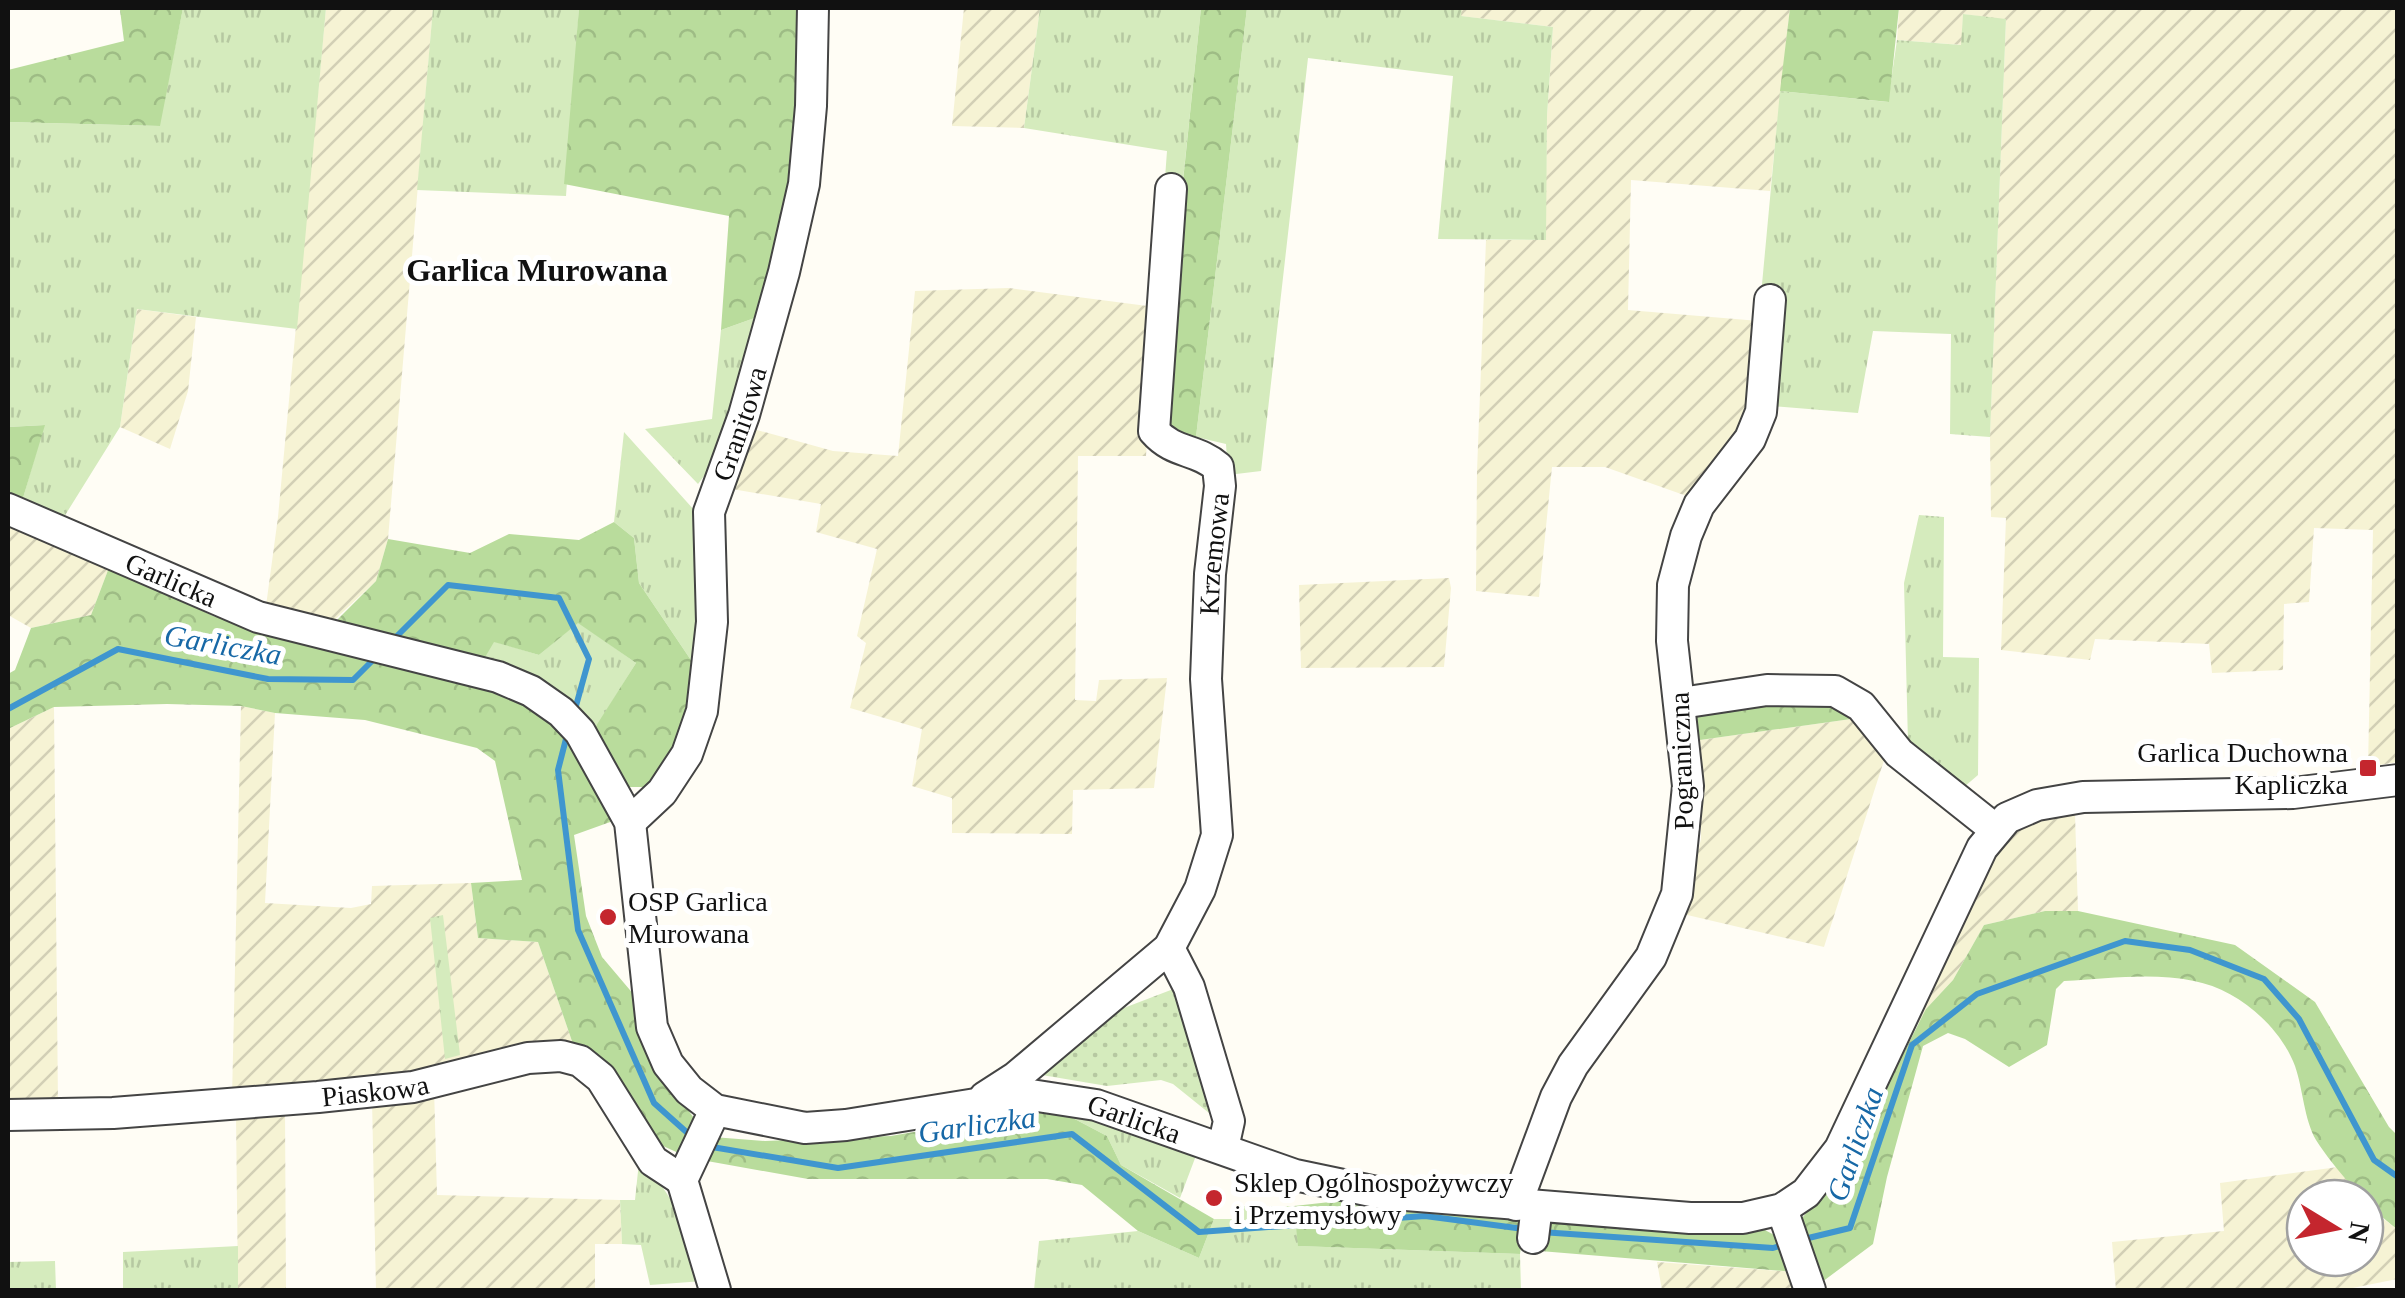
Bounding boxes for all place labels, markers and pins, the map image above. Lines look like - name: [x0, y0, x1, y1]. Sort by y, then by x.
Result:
- place label: Garlica Duchowna Kapliczka: [2137, 737, 2349, 800]
- marker: Garlica Duchowna Kapliczka: [2357, 757, 2379, 779]
- place label: OSP Garlica Murowana: [628, 886, 768, 949]
- marker: OSP Garlica Murowana: [597, 906, 619, 928]
- place label: Sklep Ogólnospożywczy i Przemysłowy: [1234, 1167, 1513, 1230]
- marker: Sklep Ogólnospożywczy i Przemysłowy: [1203, 1187, 1225, 1209]

